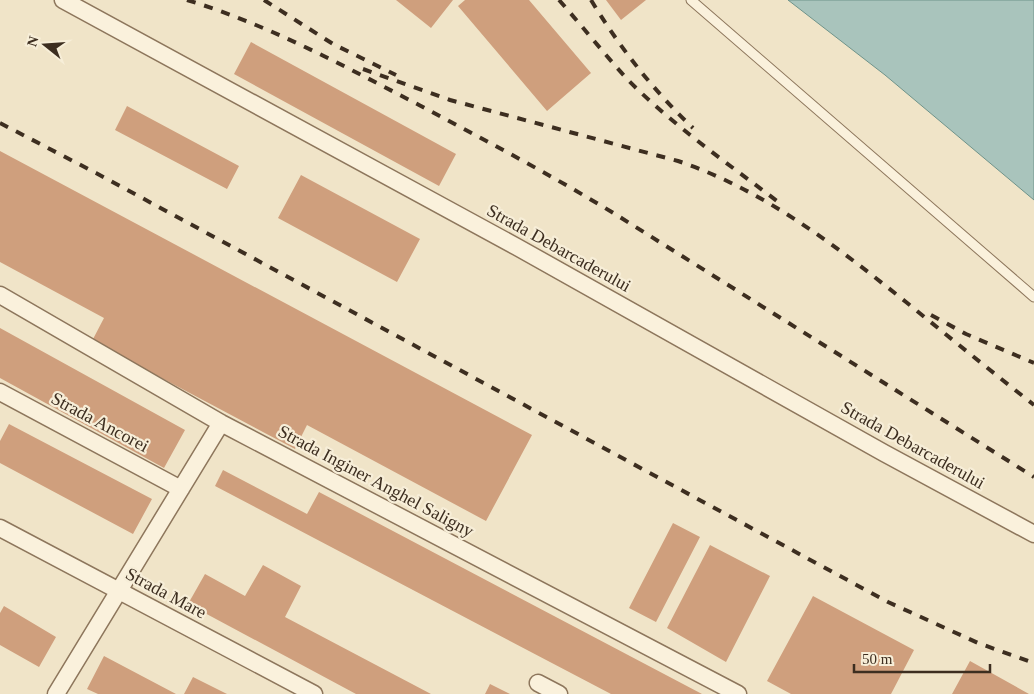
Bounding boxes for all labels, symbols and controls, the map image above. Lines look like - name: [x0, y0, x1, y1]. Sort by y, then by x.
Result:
- north arrow: [20, 20, 70, 70]
- text: N: [24, 34, 42, 48]
- street label: Strada Debarcaderului: [484, 200, 634, 296]
- street label: Strada Ancorei: [48, 388, 152, 456]
- street label: Strada Debarcaderului: [838, 397, 988, 493]
- street label: Strada Inginer Anghel Saligny: [275, 421, 477, 541]
- street label: Strada Mare: [122, 563, 210, 623]
- scale bar: [854, 642, 990, 674]
- text: 50 m: [862, 651, 893, 667]

